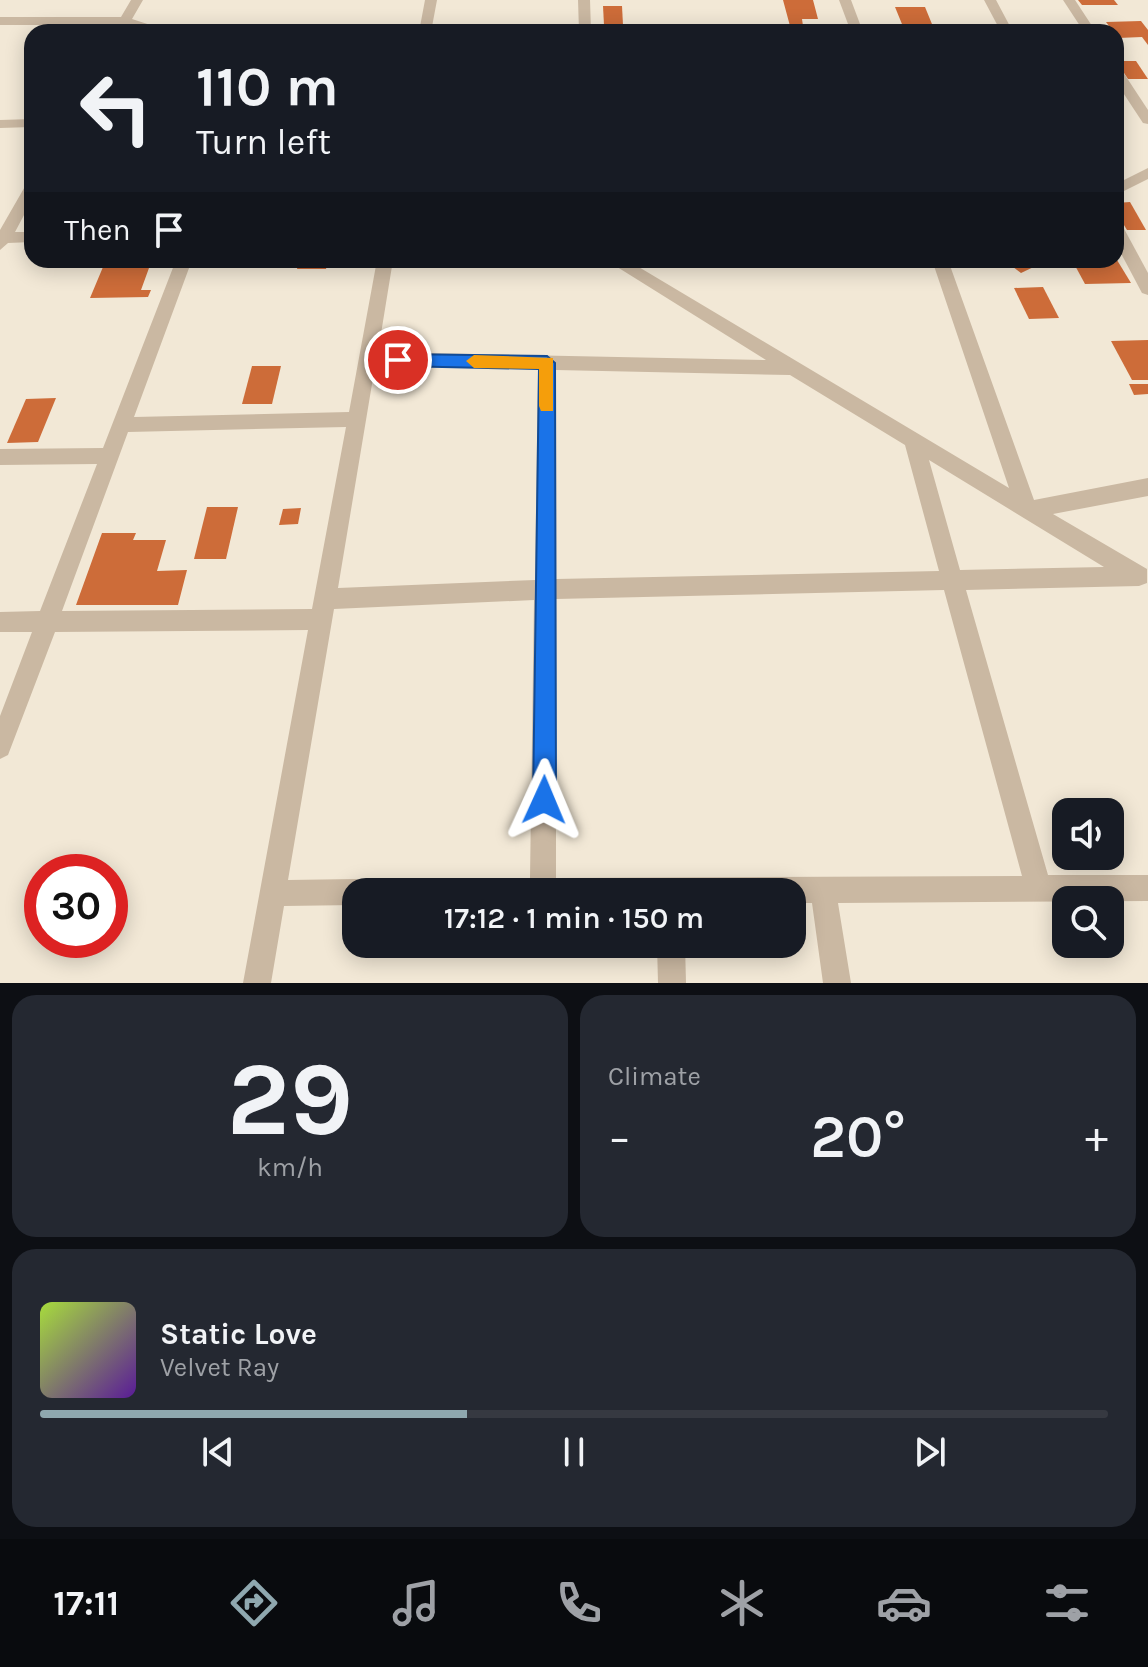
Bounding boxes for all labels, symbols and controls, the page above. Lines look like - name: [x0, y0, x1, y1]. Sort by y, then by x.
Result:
- text: 110 m: [196, 54, 339, 119]
- icon: left: [64, 56, 168, 160]
- text: Turn left: [196, 121, 331, 163]
- icon: arrive: [147, 208, 191, 252]
- text: Then: [64, 212, 131, 248]
- pin: [364, 326, 432, 394]
- icon: arrive: [376, 338, 420, 382]
- position arrow: [502, 758, 586, 842]
- map controls: [1052, 798, 1124, 958]
- button: sound: [1052, 798, 1124, 870]
- speed limit sign: 30: [24, 854, 128, 958]
- button: search: [1052, 886, 1124, 958]
- text: 17:12 · 1 min · 150 m: [444, 900, 704, 936]
- text: 29: [227, 1039, 353, 1160]
- text: Climate: [608, 1061, 701, 1092]
- text: 20°: [810, 1102, 906, 1172]
- text: −: [608, 1112, 631, 1163]
- text: +: [1085, 1112, 1108, 1163]
- text: km/h: [257, 1152, 323, 1183]
- text: Static Love: [160, 1316, 317, 1352]
- text: Velvet Ray: [160, 1352, 279, 1383]
- icon: previous: [196, 1430, 240, 1474]
- icon: pause: [552, 1430, 596, 1474]
- icon: next: [908, 1430, 952, 1474]
- icon: directions: [226, 1575, 282, 1631]
- icon: music: [388, 1575, 444, 1631]
- icon: phone: [551, 1575, 607, 1631]
- icon: climate: [714, 1575, 770, 1631]
- icon: car: [876, 1575, 932, 1631]
- icon: filters: [1039, 1575, 1095, 1631]
- text: 17:11: [53, 1582, 119, 1624]

